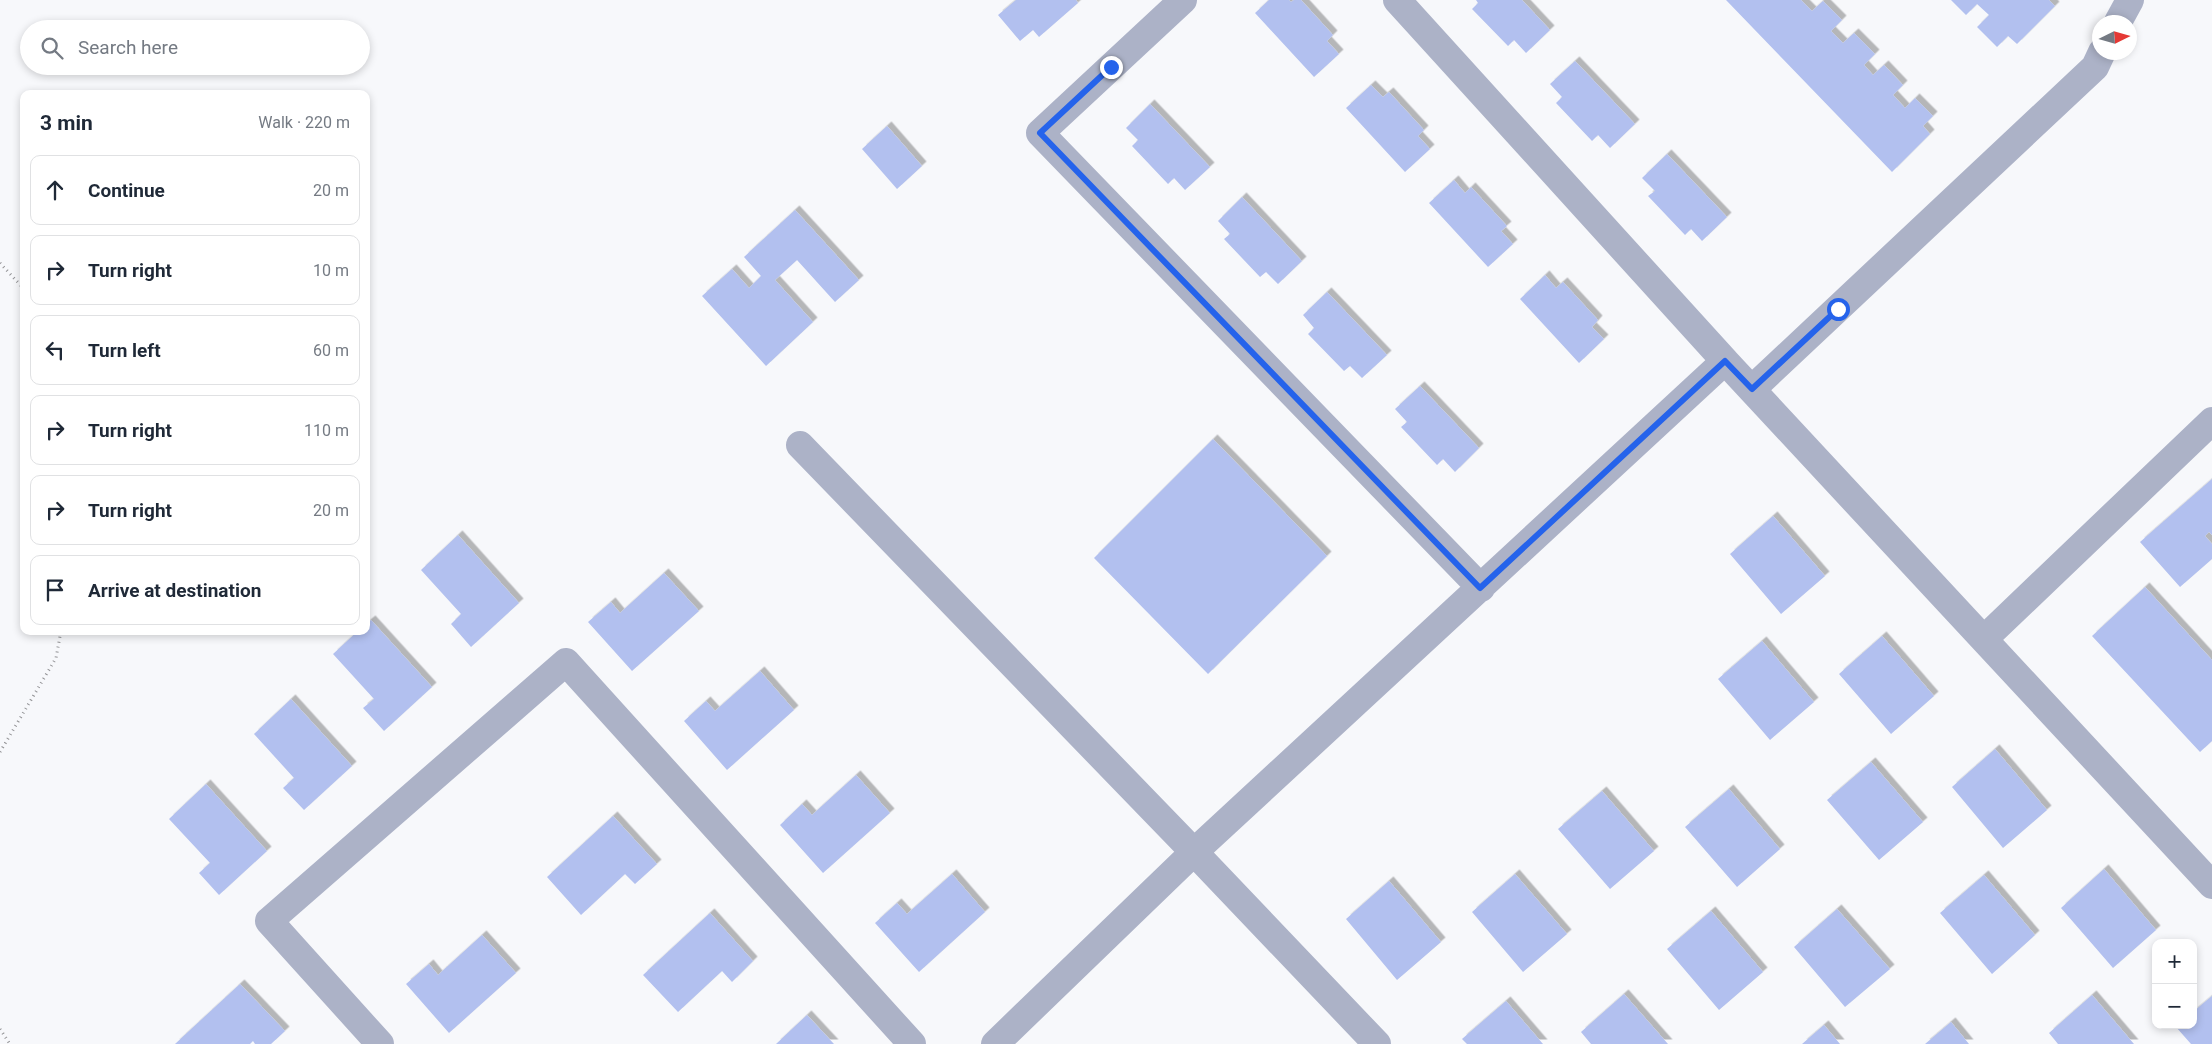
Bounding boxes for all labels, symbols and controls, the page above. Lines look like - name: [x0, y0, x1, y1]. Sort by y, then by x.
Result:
- north arrow: [2092, 15, 2137, 60]
- search box: [20, 20, 370, 75]
- icon: search: [38, 34, 66, 62]
- text: Search here: [78, 36, 178, 59]
- route end: [1100, 56, 1123, 79]
- text: 3 min: [40, 111, 93, 135]
- text: Walk · 220 m: [258, 113, 350, 132]
- icon: ahead: [41, 176, 69, 204]
- text: Continue: [88, 179, 165, 202]
- text: 20 m: [313, 181, 349, 200]
- icon: right: [41, 256, 69, 284]
- text: Turn right: [88, 259, 172, 282]
- text: 10 m: [313, 261, 349, 280]
- route start: [1827, 298, 1850, 321]
- icon: left: [41, 336, 69, 364]
- text: Turn left: [88, 339, 161, 362]
- text: 60 m: [313, 341, 349, 360]
- icon: right: [41, 416, 69, 444]
- text: Turn right: [88, 419, 172, 442]
- text: 110 m: [304, 421, 349, 440]
- icon: right: [41, 496, 69, 524]
- text: Turn right: [88, 499, 172, 522]
- text: 20 m: [313, 501, 349, 520]
- icon: arrive: [41, 576, 69, 604]
- text: Arrive at destination: [88, 579, 261, 602]
- map controls: [2152, 939, 2197, 1029]
- button: +: [2152, 939, 2197, 984]
- button: −: [2152, 984, 2197, 1029]

